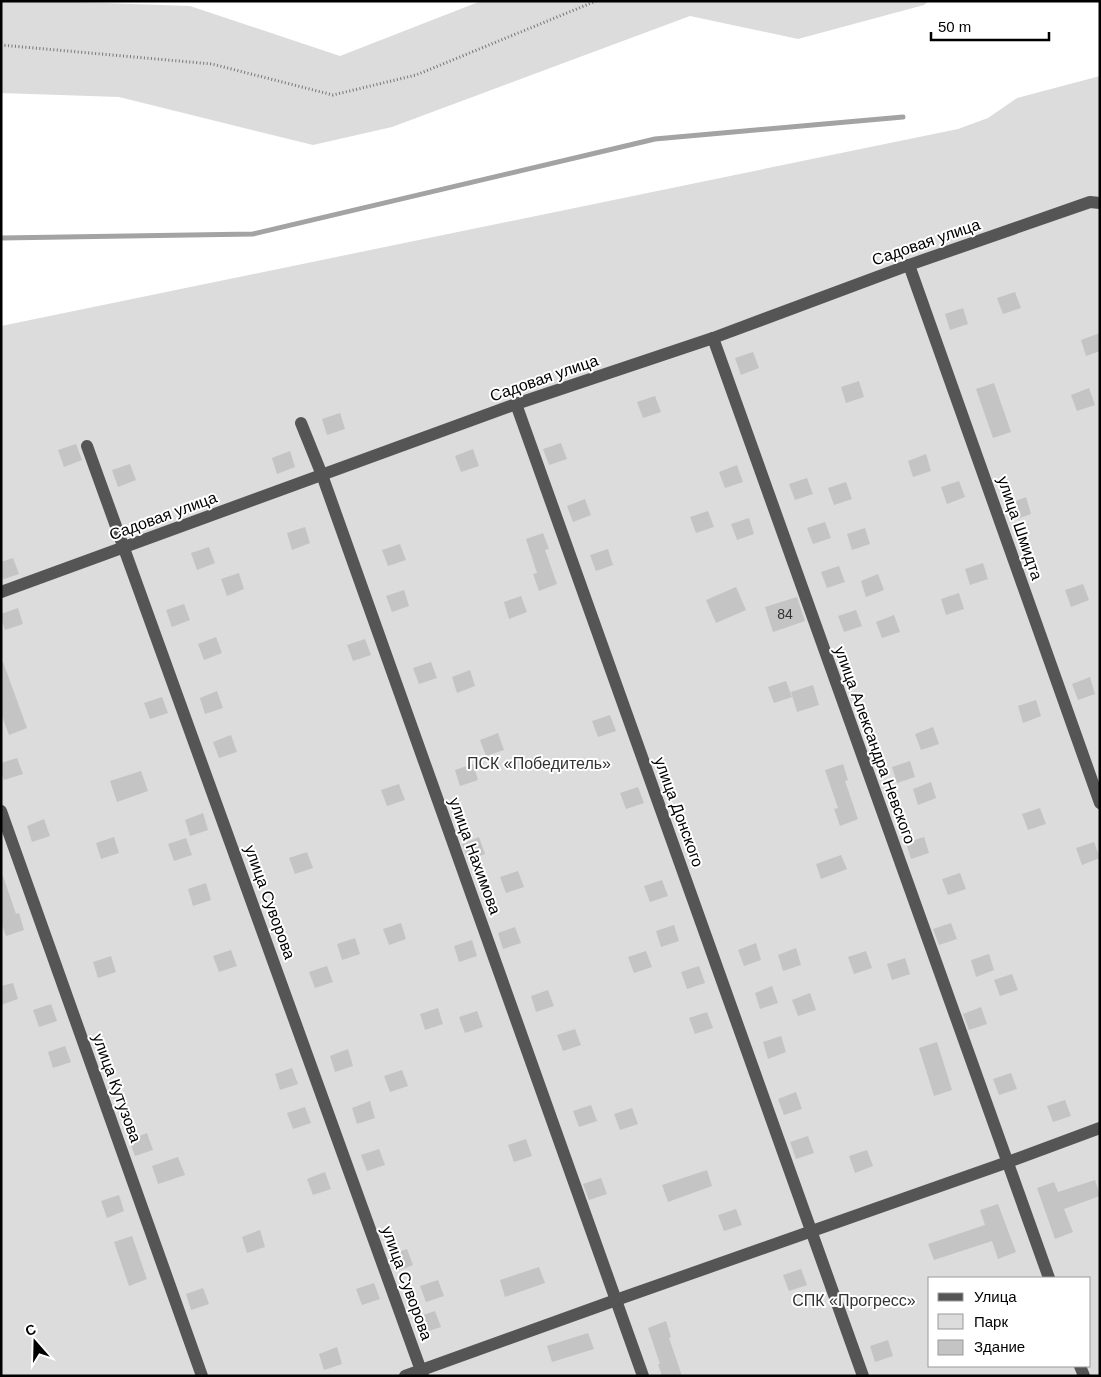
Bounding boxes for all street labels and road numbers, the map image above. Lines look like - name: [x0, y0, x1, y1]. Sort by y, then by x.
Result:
- street label: Садовая улица: [870, 216, 982, 268]
- street label: Садовая улица: [488, 352, 600, 404]
- street label: улица Шмидта: [994, 474, 1046, 582]
- street label: Садовая улица: [107, 489, 219, 543]
- street label: улица Александра Невского: [831, 644, 919, 846]
- street label: улица Донского: [651, 755, 707, 869]
- street label: улица Нахимова: [446, 795, 504, 917]
- street label: улица Суворова: [241, 843, 299, 961]
- street label: улица Кутузова: [89, 1031, 145, 1145]
- street label: улица Суворова: [378, 1224, 436, 1342]

